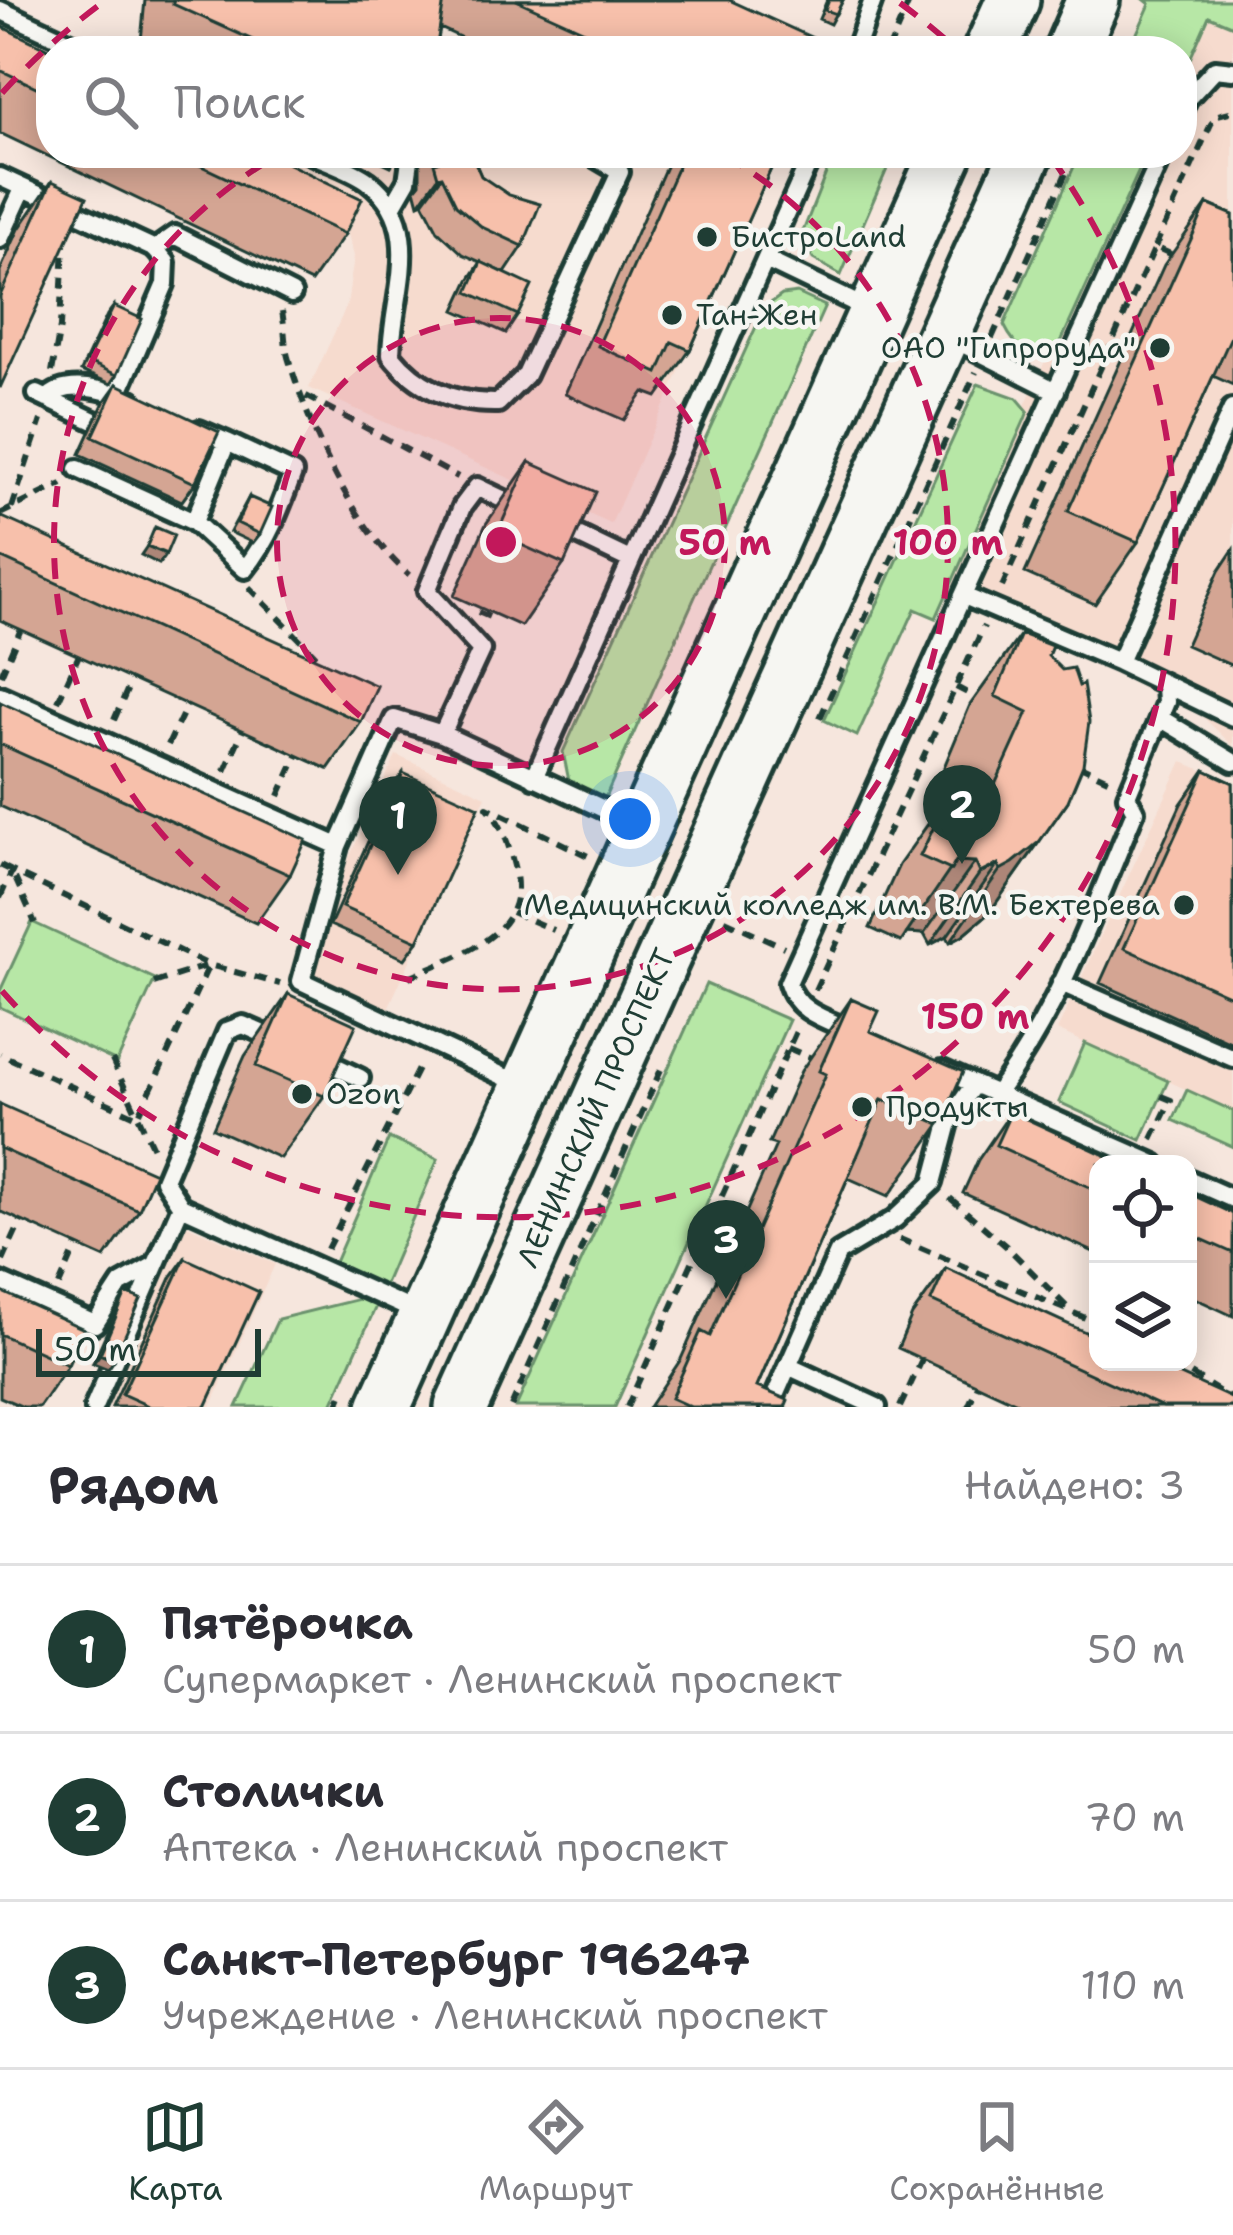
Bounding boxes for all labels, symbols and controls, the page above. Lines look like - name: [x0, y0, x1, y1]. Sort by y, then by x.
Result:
- search box: [36, 36, 1197, 168]
- icon: search: [78, 69, 144, 135]
- text: Поиск: [174, 72, 305, 132]
- place label: БистроLand: [731, 216, 906, 257]
- marker: БистроLand: [694, 224, 720, 250]
- place label: Тан-Жен: [696, 294, 817, 335]
- marker: Тан-Жен: [659, 302, 685, 328]
- place label: ОАО "Гипроруда": [881, 327, 1136, 368]
- marker: ОАО "Гипроруда": [1147, 335, 1173, 361]
- text: 50 m: [679, 518, 772, 567]
- text: 100 m: [893, 518, 1004, 567]
- centre of rings: [480, 521, 522, 563]
- pin: 2: [923, 765, 1001, 864]
- pin: 1: [359, 776, 437, 875]
- your location: [600, 789, 660, 849]
- place label: Медицинский колледж им. В.М. Бехтерева: [524, 884, 1160, 925]
- marker: Медицинский колледж им. В.М. Бехтерева: [1171, 892, 1197, 918]
- street label: ЛЕНИНСКИЙ ПРОСПЕКТ: [507, 942, 684, 1274]
- text: 150 m: [920, 992, 1030, 1041]
- place label: Ozon: [326, 1073, 401, 1114]
- marker: Ozon: [289, 1081, 315, 1107]
- place label: Продукты: [886, 1086, 1029, 1127]
- marker: Продукты: [849, 1094, 875, 1120]
- map controls: [1089, 1155, 1197, 1371]
- button: locate: [1089, 1155, 1197, 1263]
- pin: 3: [687, 1200, 765, 1299]
- button: layers: [1089, 1263, 1197, 1371]
- scale bar: [36, 1323, 261, 1376]
- text: 50 m: [54, 1327, 137, 1372]
- text: Рядом: [48, 1451, 219, 1519]
- text: Найдено: 3: [964, 1459, 1185, 1511]
- text: Пятёрочка: [162, 1593, 413, 1653]
- text: 1: [78, 1623, 96, 1675]
- text: 50 m: [1087, 1623, 1185, 1675]
- text: Супермаркет · Ленинский проспект: [162, 1653, 842, 1705]
- text: Столички: [162, 1761, 384, 1821]
- text: 2: [73, 1791, 101, 1843]
- text: 70 m: [1084, 1791, 1185, 1843]
- text: Аптека · Ленинский проспект: [162, 1821, 728, 1873]
- text: Санкт-Петербург 196247: [162, 1929, 750, 1989]
- text: 3: [73, 1959, 101, 2011]
- text: 110 m: [1081, 1959, 1185, 2011]
- text: Учреждение · Ленинский проспект: [162, 1989, 828, 2041]
- tab: Карта: [128, 2094, 223, 2211]
- tab: Маршрут: [479, 2094, 633, 2211]
- tab: Сохранённые: [889, 2094, 1105, 2211]

